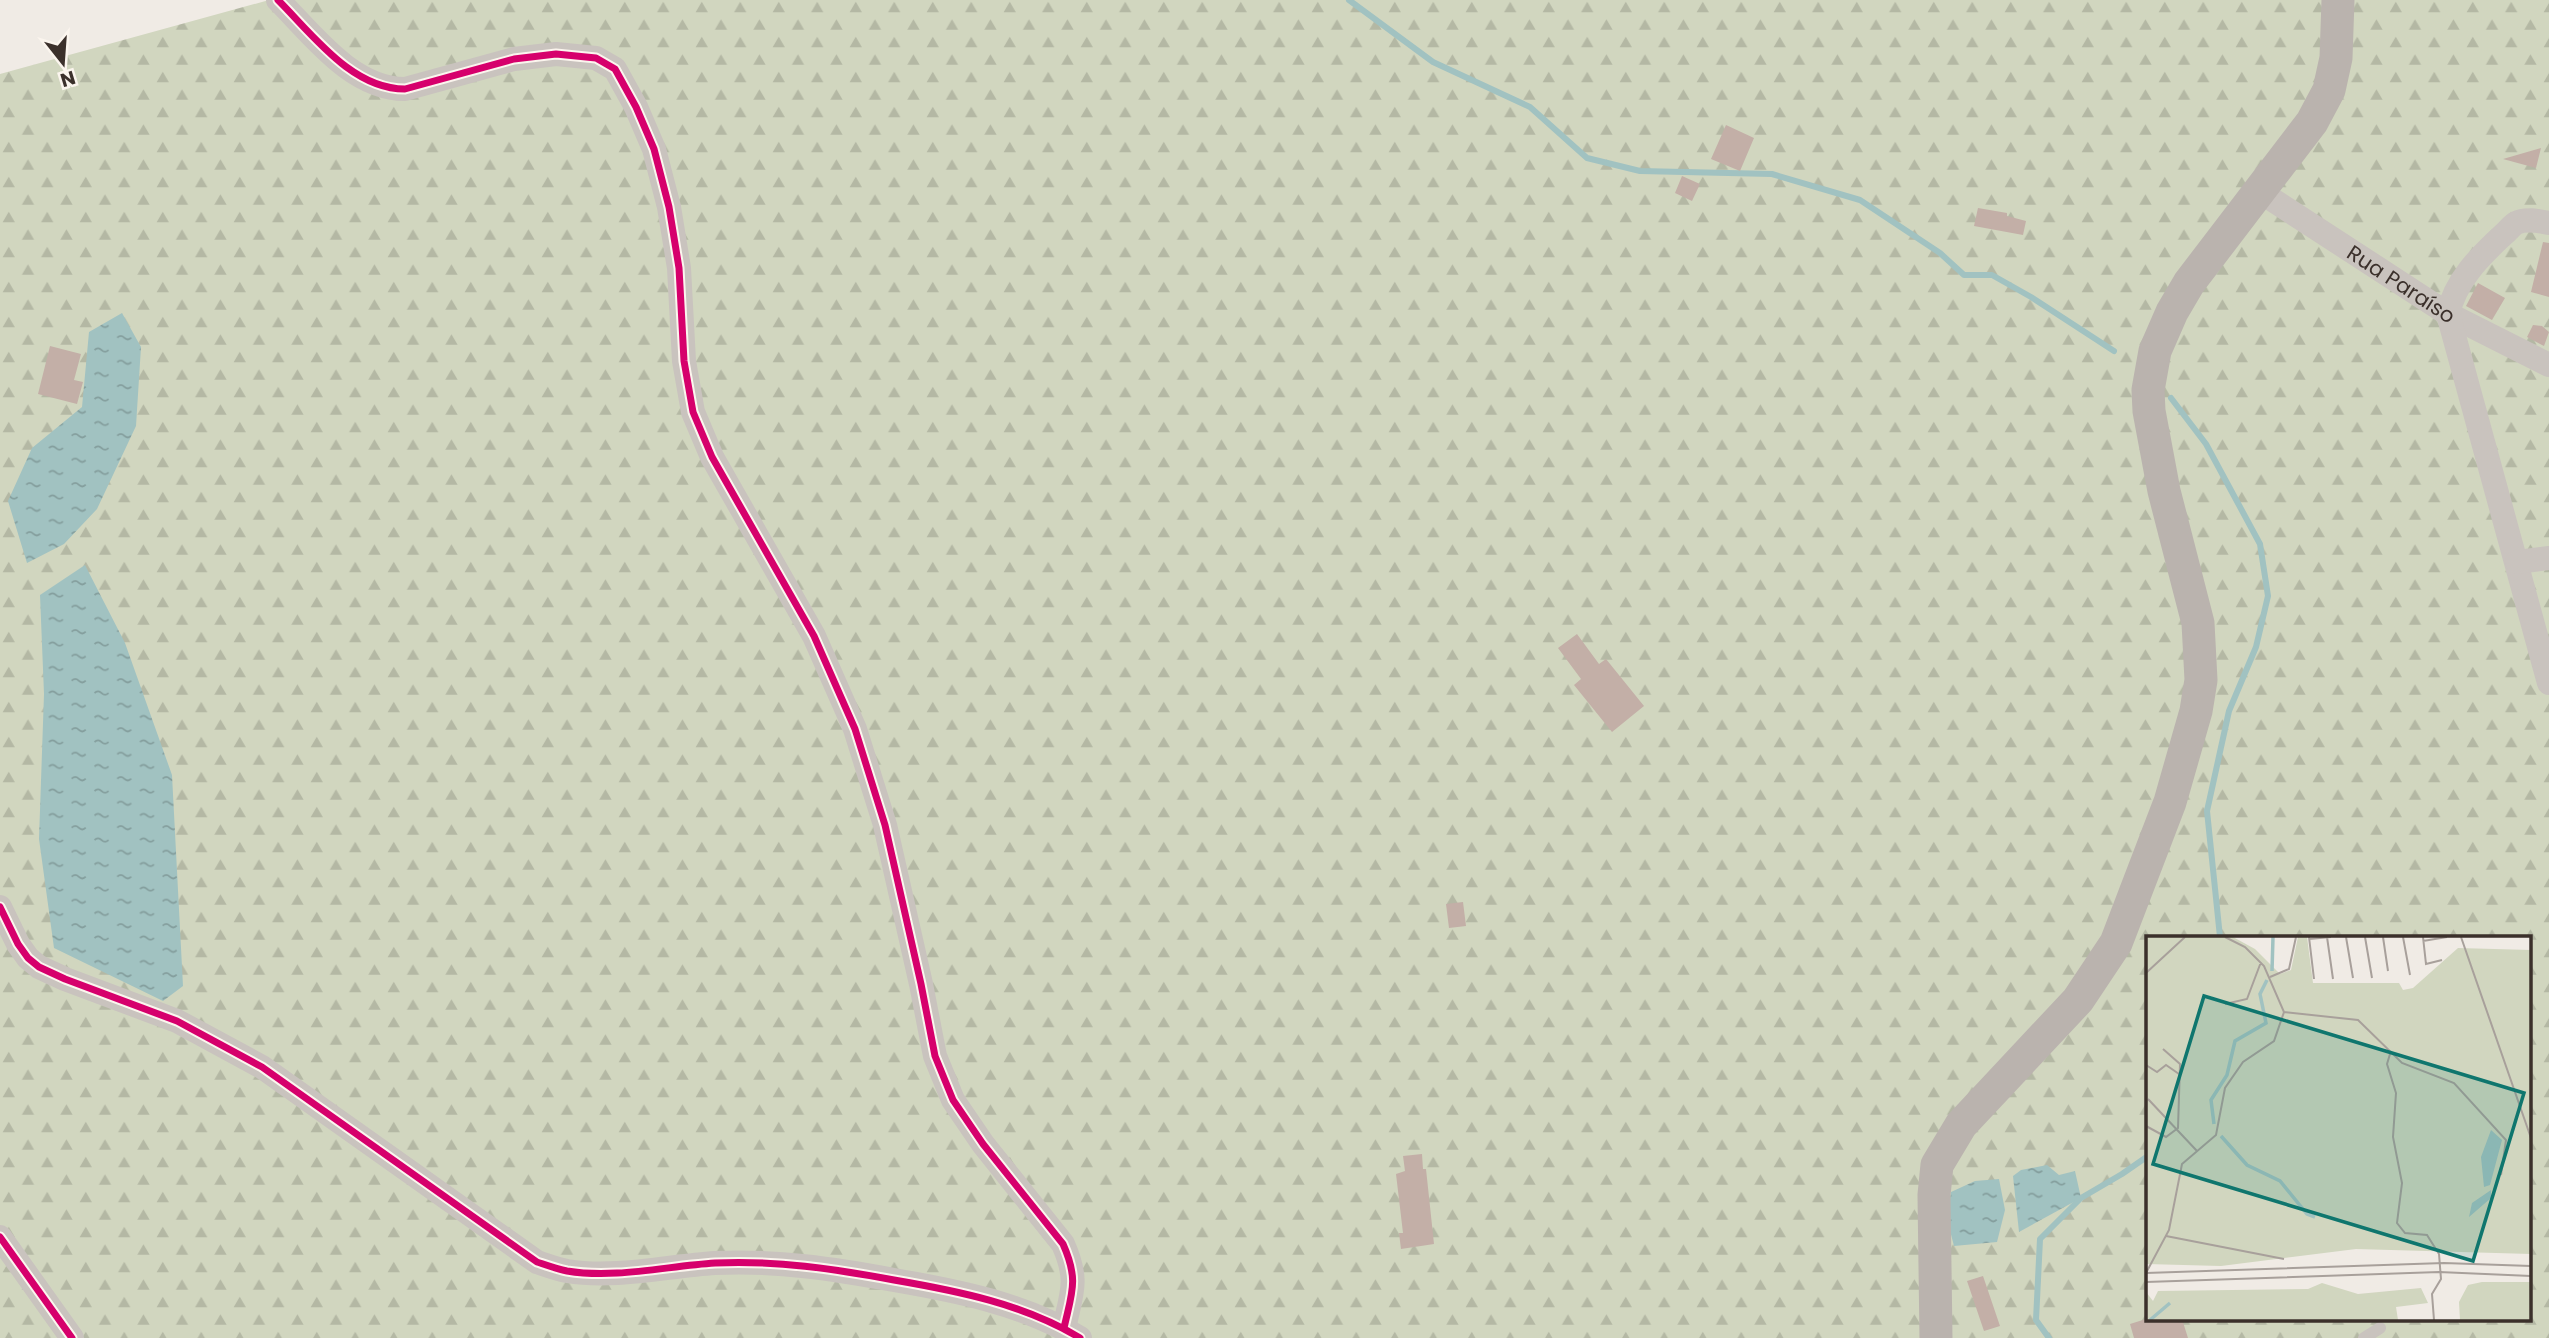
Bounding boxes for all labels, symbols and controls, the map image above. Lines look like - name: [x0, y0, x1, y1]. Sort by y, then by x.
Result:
- north arrow: [28, 28, 98, 98]
- text: N: [57, 64, 79, 94]
- street label: Rua Paraíso: [2342, 238, 2461, 330]
- inset map: [2146, 936, 2532, 1320]

